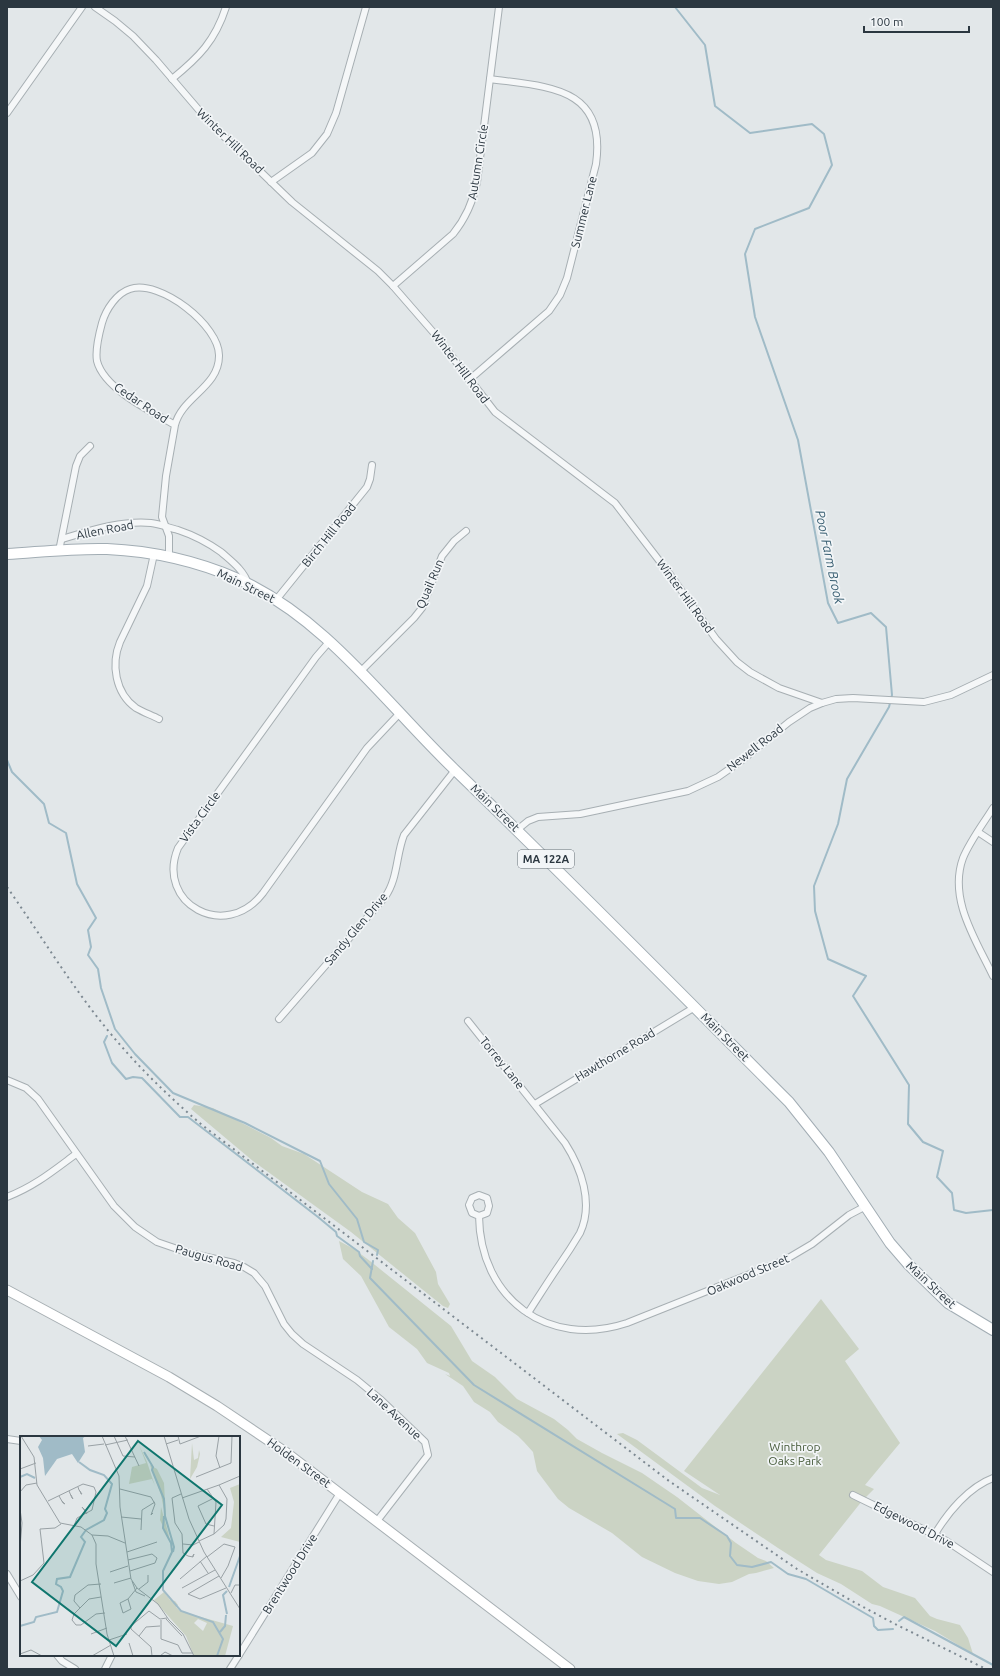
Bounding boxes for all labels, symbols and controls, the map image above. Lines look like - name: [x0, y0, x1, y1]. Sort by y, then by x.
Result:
- scale bar: [864, 8, 969, 34]
- text: 100 m: [870, 15, 903, 28]
- street label: Winter Hill Road: [194, 106, 266, 176]
- street label: Autumn Circle: [465, 123, 490, 201]
- street label: Summer Lane: [568, 175, 599, 249]
- street label: Winter Hill Road: [429, 328, 492, 406]
- street label: Cedar Road: [112, 380, 171, 425]
- street label: Birch Hill Road: [299, 500, 358, 569]
- water label: Poor Farm Brook: [813, 509, 847, 606]
- street label: Allen Road: [75, 518, 135, 541]
- street label: Winter Hill Road: [654, 556, 716, 635]
- street label: Quail Run: [413, 557, 446, 610]
- street label: Main Street: [215, 566, 277, 605]
- street label: Newell Road: [724, 722, 785, 774]
- street label: Main Street: [468, 781, 523, 834]
- street label: Vista Circle: [177, 789, 222, 845]
- road number: MA 122A: [518, 850, 574, 868]
- street label: Sandy Glen Drive: [322, 890, 390, 968]
- street label: Main Street: [699, 1010, 752, 1064]
- street label: Hawthorne Road: [572, 1026, 657, 1084]
- street label: Torrey Lane: [477, 1034, 527, 1091]
- street label: Paugus Road: [174, 1242, 244, 1273]
- street label: Oakwood Street: [705, 1251, 791, 1298]
- street label: Main Street: [904, 1259, 959, 1311]
- street label: Lane Avenue: [365, 1385, 424, 1442]
- street label: Holden Street: [265, 1435, 334, 1490]
- inset map: [20, 1436, 240, 1656]
- park label: Winthrop Oaks Park: [768, 1440, 822, 1467]
- street label: Edgewood Drive: [872, 1499, 957, 1550]
- street label: Brentwood Drive: [260, 1531, 319, 1616]

